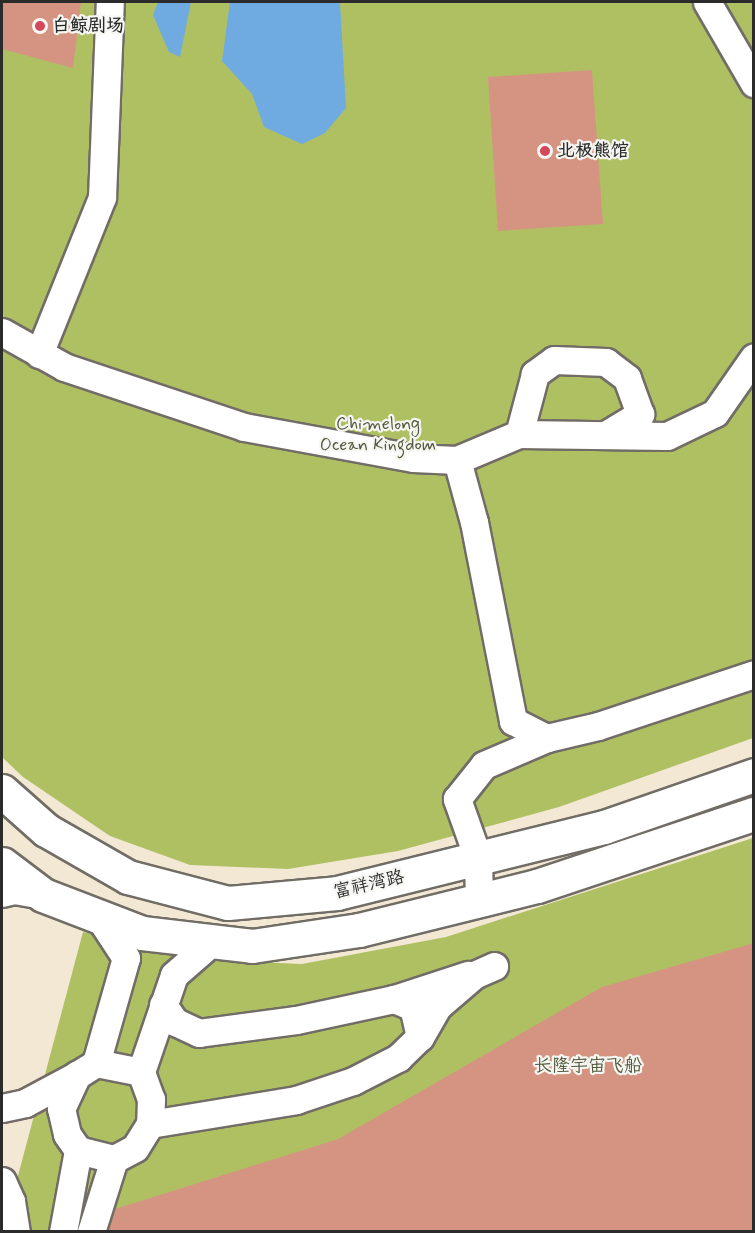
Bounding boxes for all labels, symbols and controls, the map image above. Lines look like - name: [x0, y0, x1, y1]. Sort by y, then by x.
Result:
- place label: 白鲸剧场: [52, 15, 124, 37]
- marker: 白鲸剧场: [33, 19, 47, 33]
- place label: 北极熊馆: [557, 140, 629, 162]
- marker: 北极熊馆: [538, 144, 552, 158]
- park label: Chimelong Ocean Kingdom: [317, 414, 439, 456]
- street label: 富祥湾路: [331, 866, 407, 904]
- park label: 长隆宇宙飞船: [534, 1055, 642, 1077]

